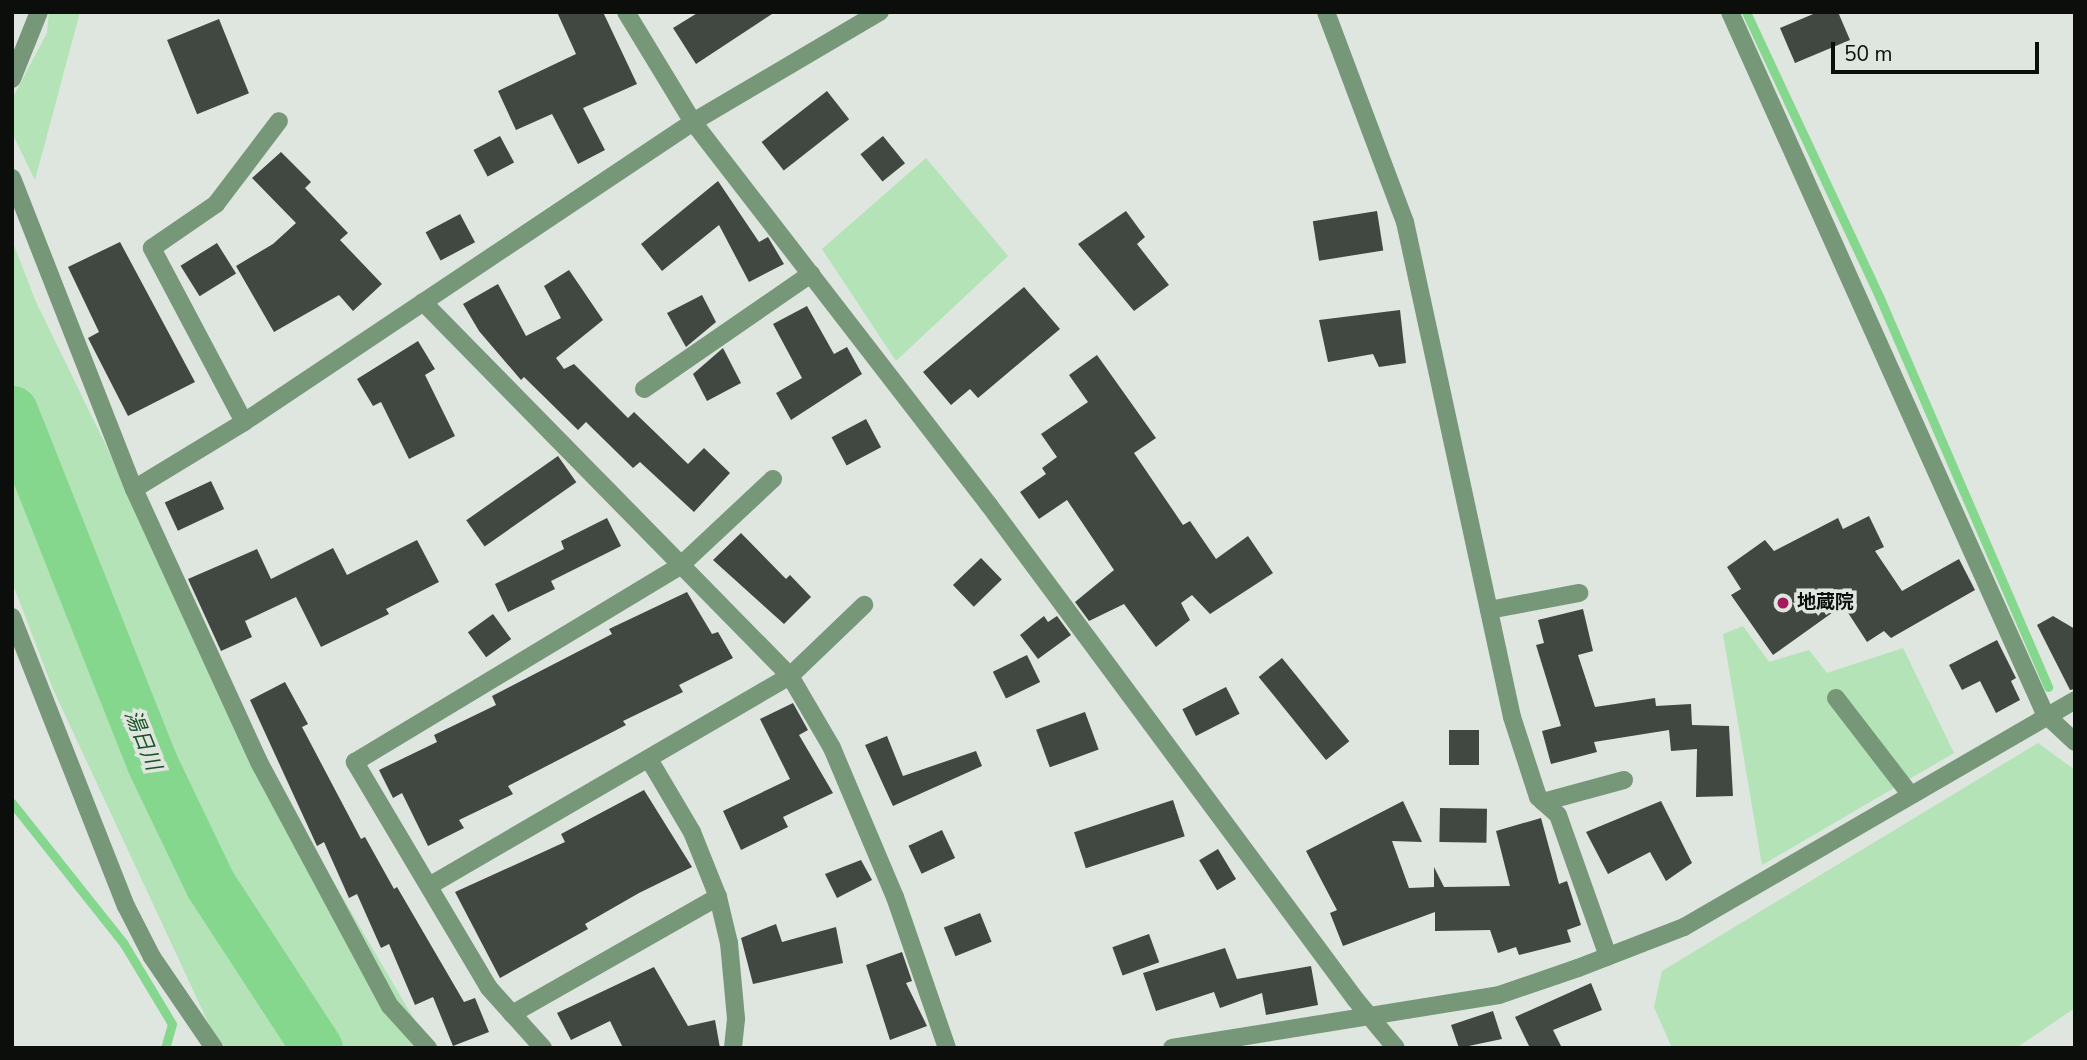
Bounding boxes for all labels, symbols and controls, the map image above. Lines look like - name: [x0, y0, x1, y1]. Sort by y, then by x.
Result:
- scale bar: [1835, 28, 2043, 72]
- text: 50 m: [1844, 40, 1893, 68]
- place label: 地蔵院: [1797, 592, 1854, 614]
- marker: 地蔵院: [1775, 595, 1791, 611]
- water label: 湯日川: [120, 706, 166, 774]

